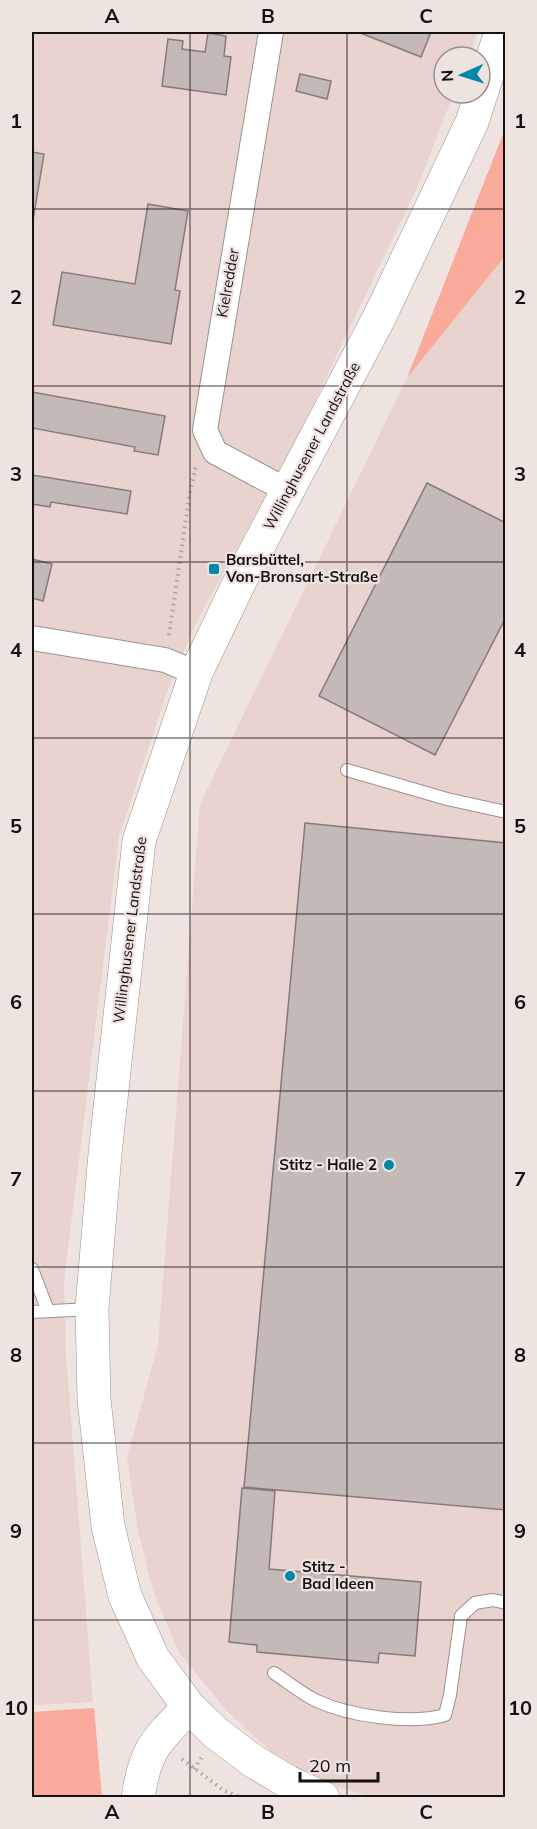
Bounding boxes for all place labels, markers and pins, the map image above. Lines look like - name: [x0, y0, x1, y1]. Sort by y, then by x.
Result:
- place label: Barsbüttel, Von-Bronsart-Straße: [225, 550, 378, 586]
- marker: Barsbüttel, Von-Bronsart-Straße: [207, 562, 221, 576]
- place label: Stitz - Halle 2: [279, 1155, 377, 1174]
- marker: Stitz - Halle 2: [382, 1158, 396, 1172]
- place label: Stitz - Bad Ideen: [302, 1557, 374, 1593]
- marker: Stitz - Bad Ideen: [283, 1569, 297, 1583]

